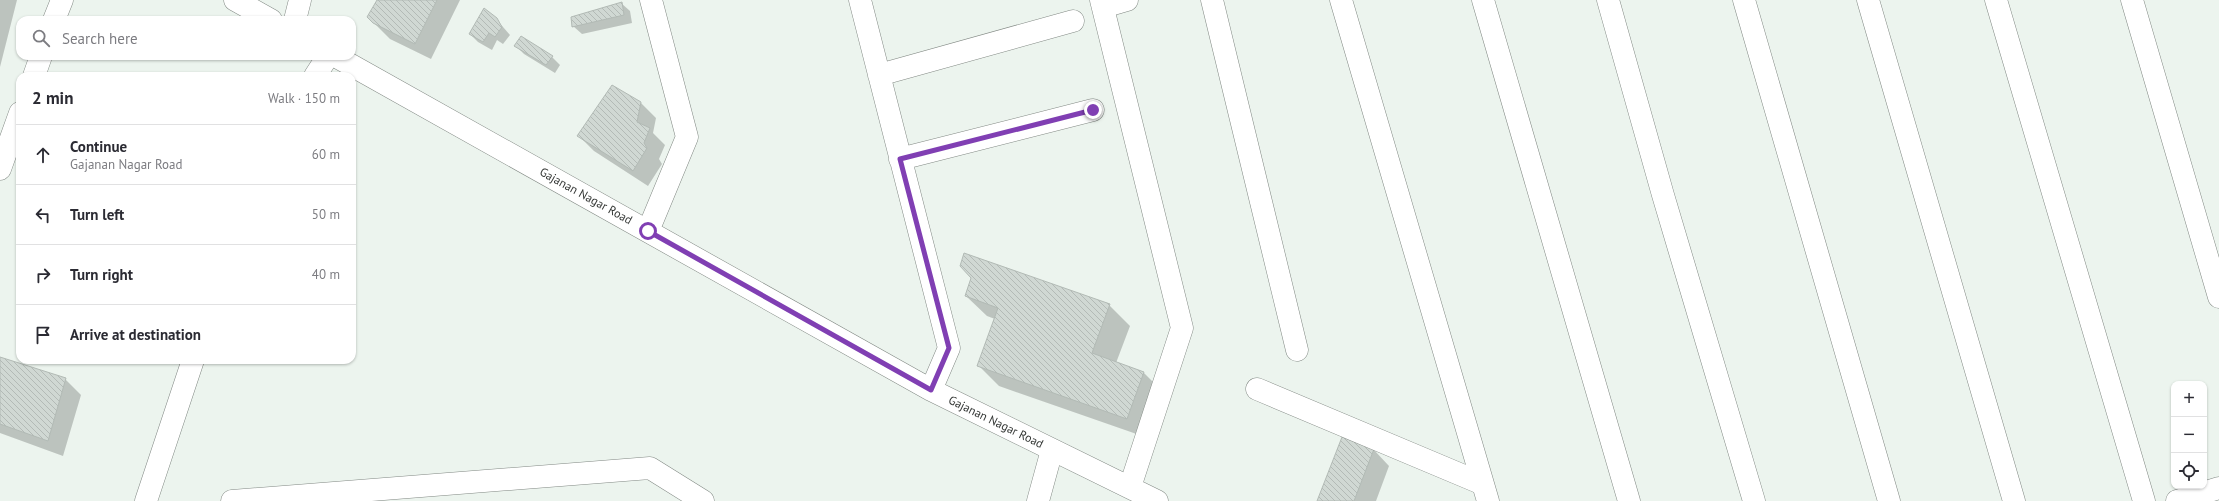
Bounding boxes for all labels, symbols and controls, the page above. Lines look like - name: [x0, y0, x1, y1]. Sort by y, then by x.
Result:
- search box: [16, 16, 356, 60]
- icon: search: [30, 27, 52, 49]
- text: Search here: [62, 29, 138, 48]
- text: 2 min: [32, 87, 73, 109]
- text: Walk · 150 m: [268, 90, 340, 107]
- route end: [1084, 101, 1102, 119]
- text: Continue: [70, 137, 127, 156]
- icon: ahead: [32, 144, 54, 166]
- text: 60 m: [312, 146, 340, 163]
- text: Gajanan Nagar Road: [70, 156, 183, 173]
- street label: Gajanan Nagar Road: [537, 164, 635, 227]
- icon: left: [32, 204, 54, 226]
- text: Turn left: [70, 205, 124, 224]
- text: 50 m: [312, 206, 340, 223]
- route start: [639, 222, 657, 240]
- icon: right: [32, 264, 54, 286]
- text: Turn right: [70, 265, 133, 284]
- text: 40 m: [312, 266, 340, 283]
- icon: arrive: [32, 324, 54, 346]
- text: Arrive at destination: [70, 325, 201, 344]
- map controls: [2171, 381, 2207, 489]
- button: +: [2171, 381, 2207, 417]
- street label: Gajanan Nagar Road: [946, 392, 1046, 451]
- button: −: [2171, 417, 2207, 453]
- button: locate: [2171, 453, 2207, 489]

